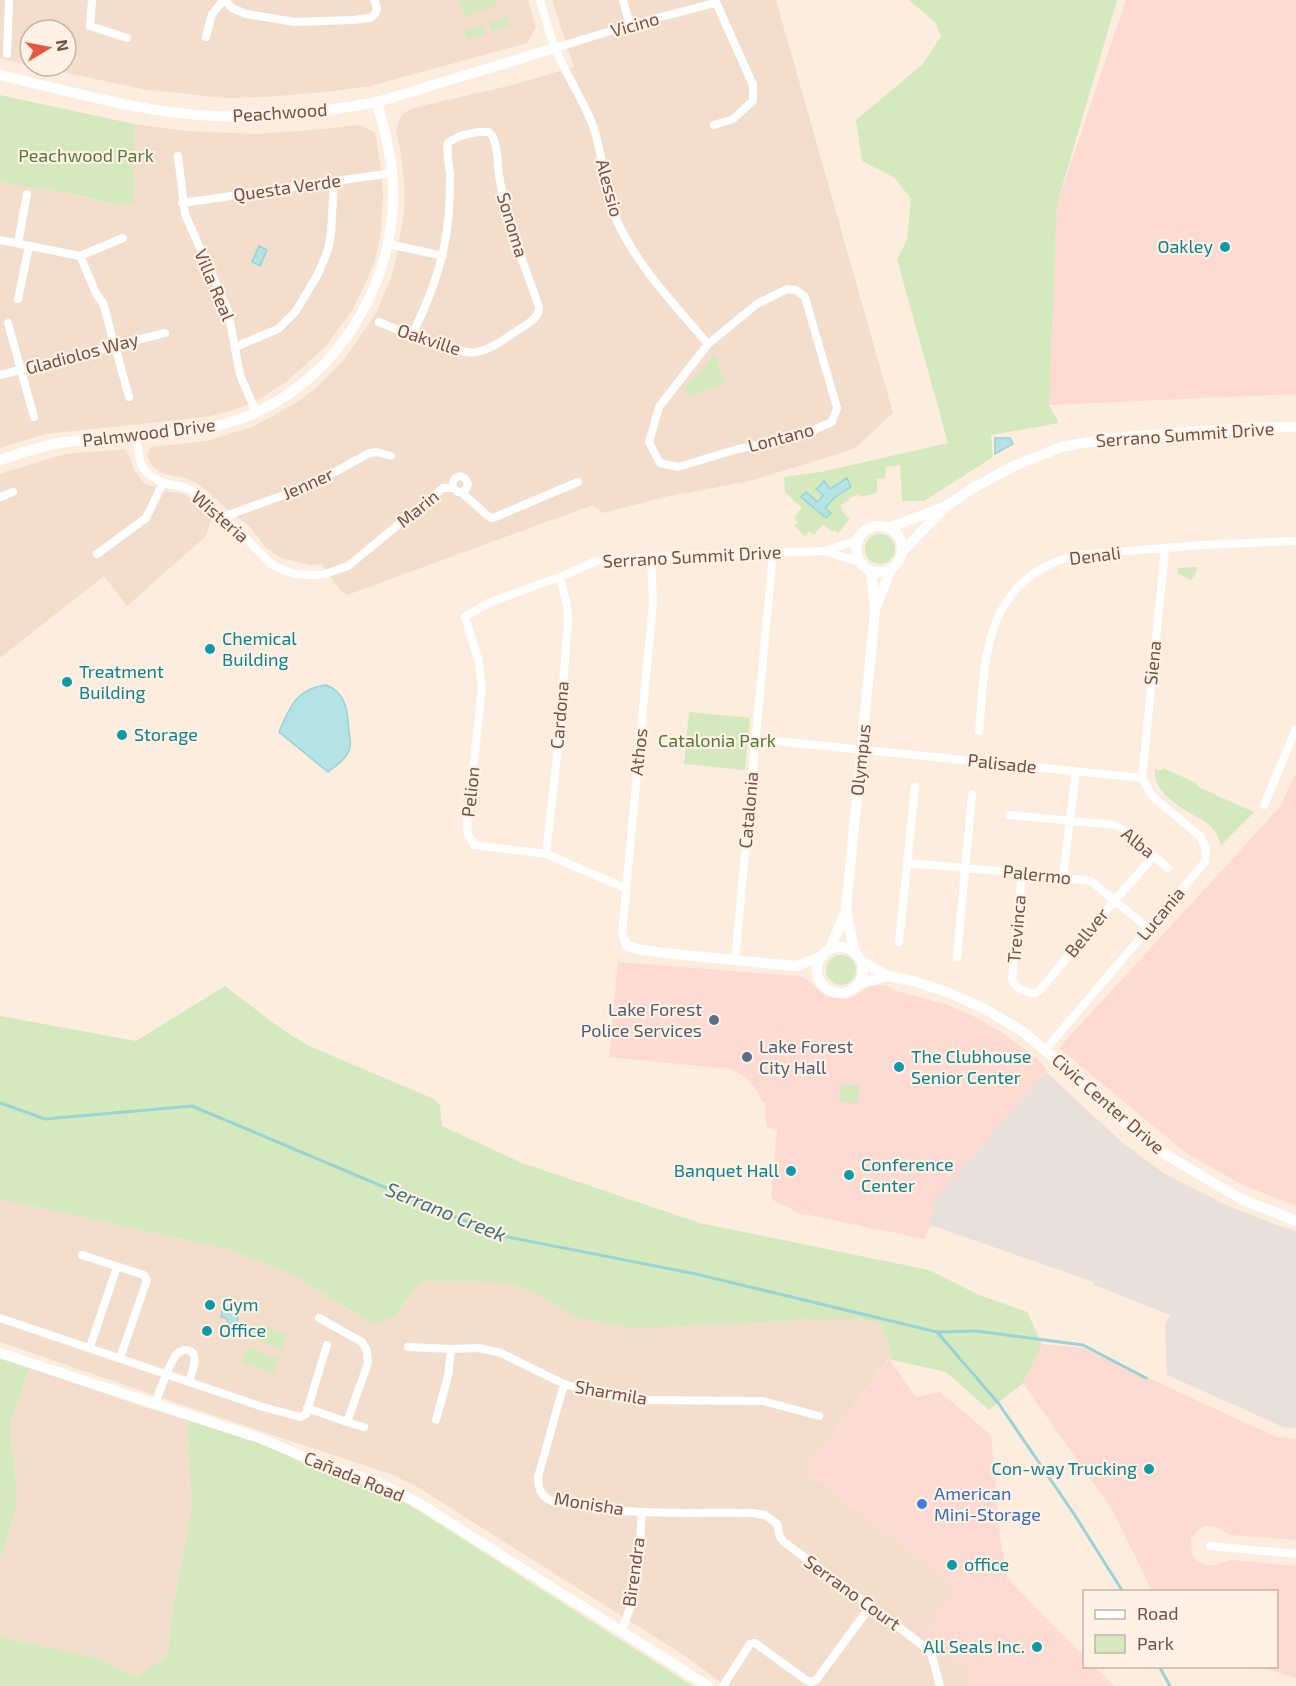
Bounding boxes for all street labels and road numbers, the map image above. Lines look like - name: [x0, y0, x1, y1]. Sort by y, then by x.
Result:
- street label: Vicino: [608, 7, 661, 41]
- street label: Peachwood: [232, 98, 328, 126]
- street label: Alessio: [592, 156, 628, 219]
- street label: Questa Verde: [232, 169, 342, 205]
- street label: Sonoma: [493, 190, 533, 260]
- street label: Villa Real: [190, 245, 240, 324]
- street label: Oakville: [395, 318, 464, 360]
- street label: Gladiolos Way: [23, 327, 141, 379]
- street label: Palmwood Drive: [81, 413, 217, 451]
- street label: Serrano Summit Drive: [1095, 417, 1275, 451]
- street label: Lontano: [745, 418, 816, 456]
- street label: Jenner: [279, 462, 337, 504]
- street label: Wisteria: [187, 485, 254, 547]
- street label: Marin: [392, 485, 443, 532]
- street label: Serrano Summit Drive: [602, 540, 782, 572]
- street label: Denali: [1068, 541, 1122, 569]
- street label: Siena: [1139, 640, 1165, 686]
- street label: Cardona: [545, 680, 573, 750]
- street label: Olympus: [845, 723, 875, 797]
- street label: Athos: [625, 727, 651, 777]
- street label: Palisade: [967, 748, 1038, 778]
- street label: Pelion: [456, 766, 484, 818]
- street label: Catalonia: [734, 770, 762, 849]
- street label: Alba: [1117, 822, 1160, 862]
- street label: Palermo: [1002, 859, 1072, 889]
- street label: Lucania: [1132, 882, 1189, 945]
- street label: Trevinca: [1002, 894, 1030, 964]
- street label: Bellver: [1060, 903, 1113, 962]
- street label: Civic Center Drive: [1048, 1048, 1169, 1158]
- street label: Sharmila: [573, 1375, 649, 1409]
- street label: Cañada Road: [301, 1446, 408, 1506]
- street label: Monisha: [553, 1487, 626, 1519]
- street label: Birendra: [617, 1536, 649, 1608]
- street label: Serrano Court: [800, 1550, 905, 1635]

